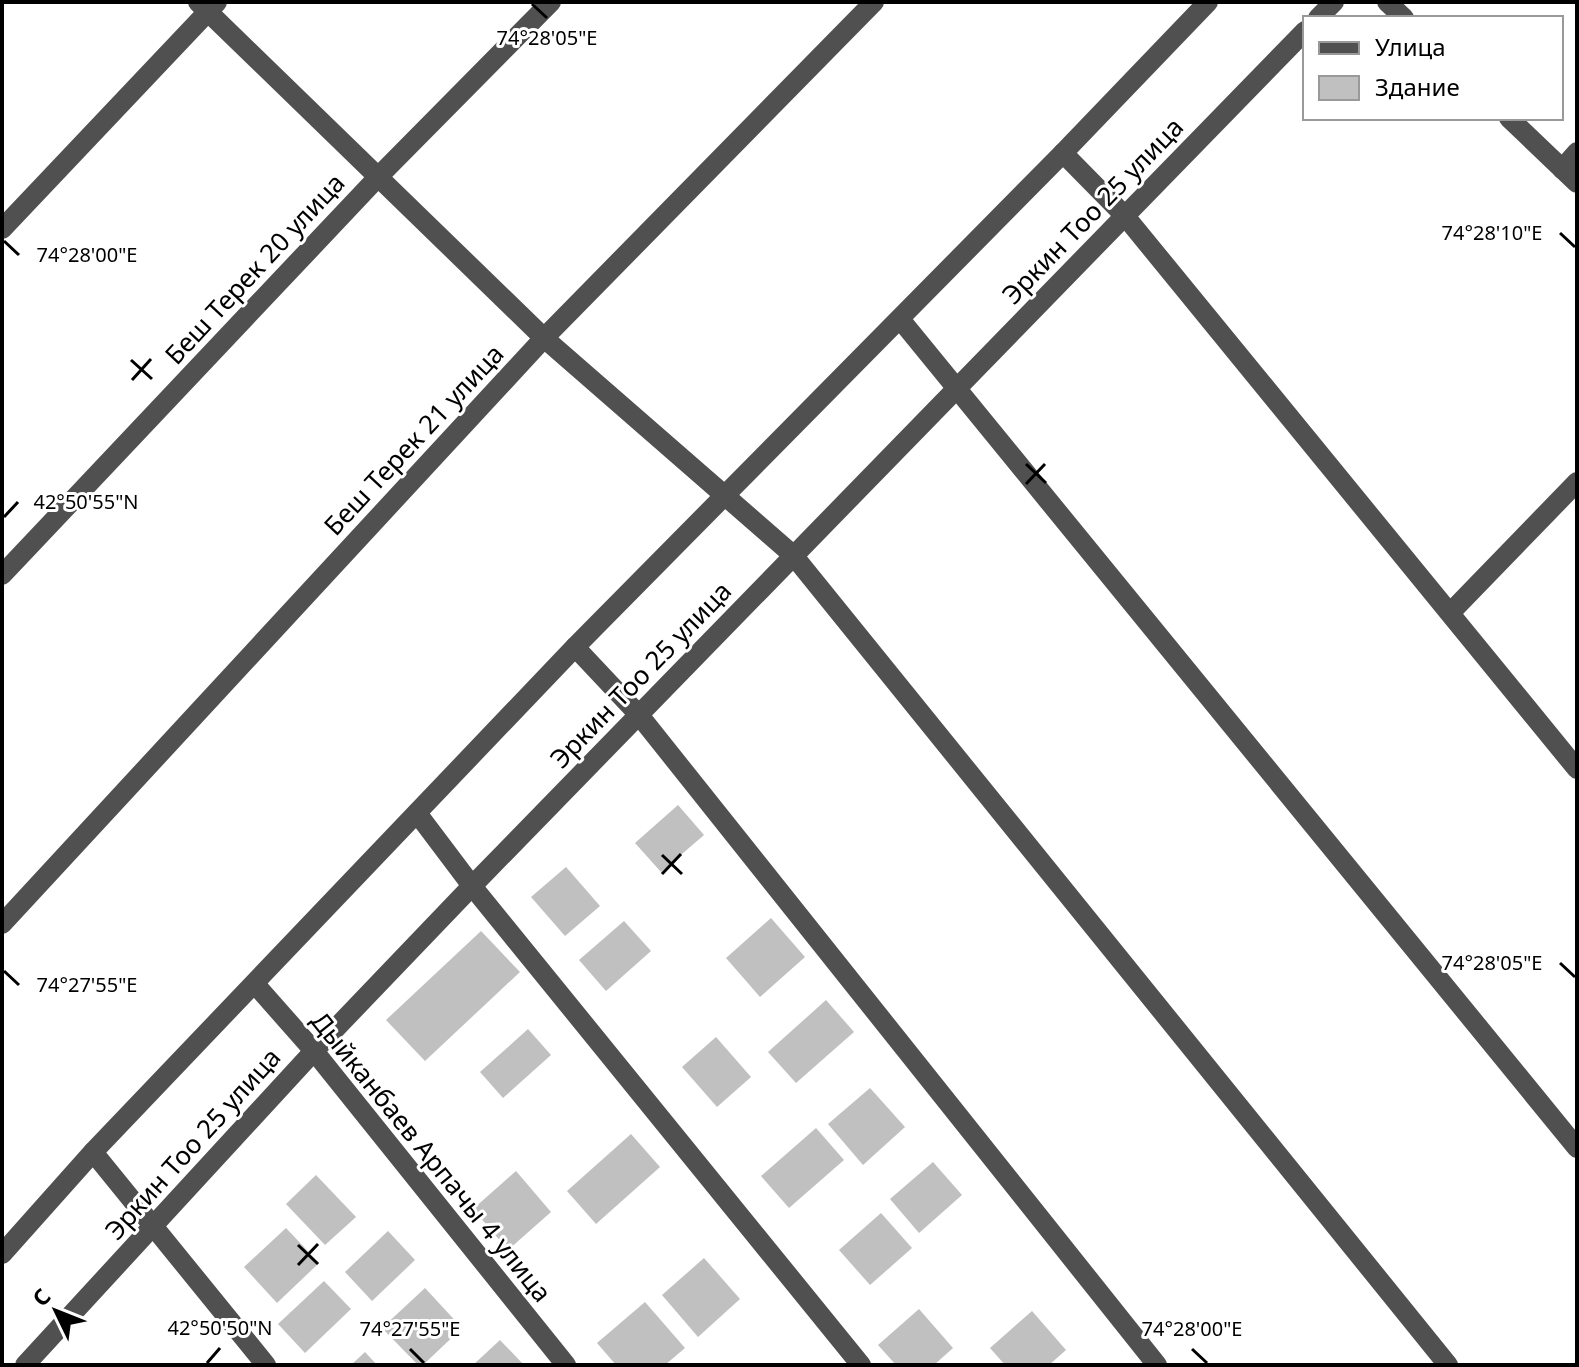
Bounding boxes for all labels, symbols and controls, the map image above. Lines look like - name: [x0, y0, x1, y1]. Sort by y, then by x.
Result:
- legend: [1303, 16, 1563, 120]
- text: 74°28'05"E: [497, 24, 597, 51]
- text: Улица: [1375, 30, 1446, 63]
- text: Здание: [1375, 70, 1460, 103]
- street label: Эркин Тоо 25 улица: [994, 109, 1191, 312]
- street label: Беш Терек 20 улица: [156, 165, 352, 372]
- text: 74°28'10"E: [1442, 219, 1542, 246]
- text: 74°28'00"E: [37, 241, 137, 268]
- street label: Беш Терек 21 улица: [315, 336, 511, 543]
- text: 42°50'55"N: [33, 488, 139, 515]
- street label: Эркин Тоо 25 улица: [542, 573, 739, 776]
- text: 74°28'05"E: [1442, 949, 1542, 976]
- text: 74°27'55"E: [37, 971, 137, 998]
- street label: Дыйканбаев Арпачы 4 улица: [303, 1004, 560, 1309]
- street label: Эркин Тоо 25 улица: [96, 1040, 288, 1247]
- north arrow: [16, 1271, 96, 1351]
- text: С: [25, 1281, 56, 1312]
- text: 42°50'50"N: [167, 1314, 273, 1341]
- text: 74°27'55"E: [360, 1315, 460, 1342]
- text: 74°28'00"E: [1142, 1315, 1242, 1342]

